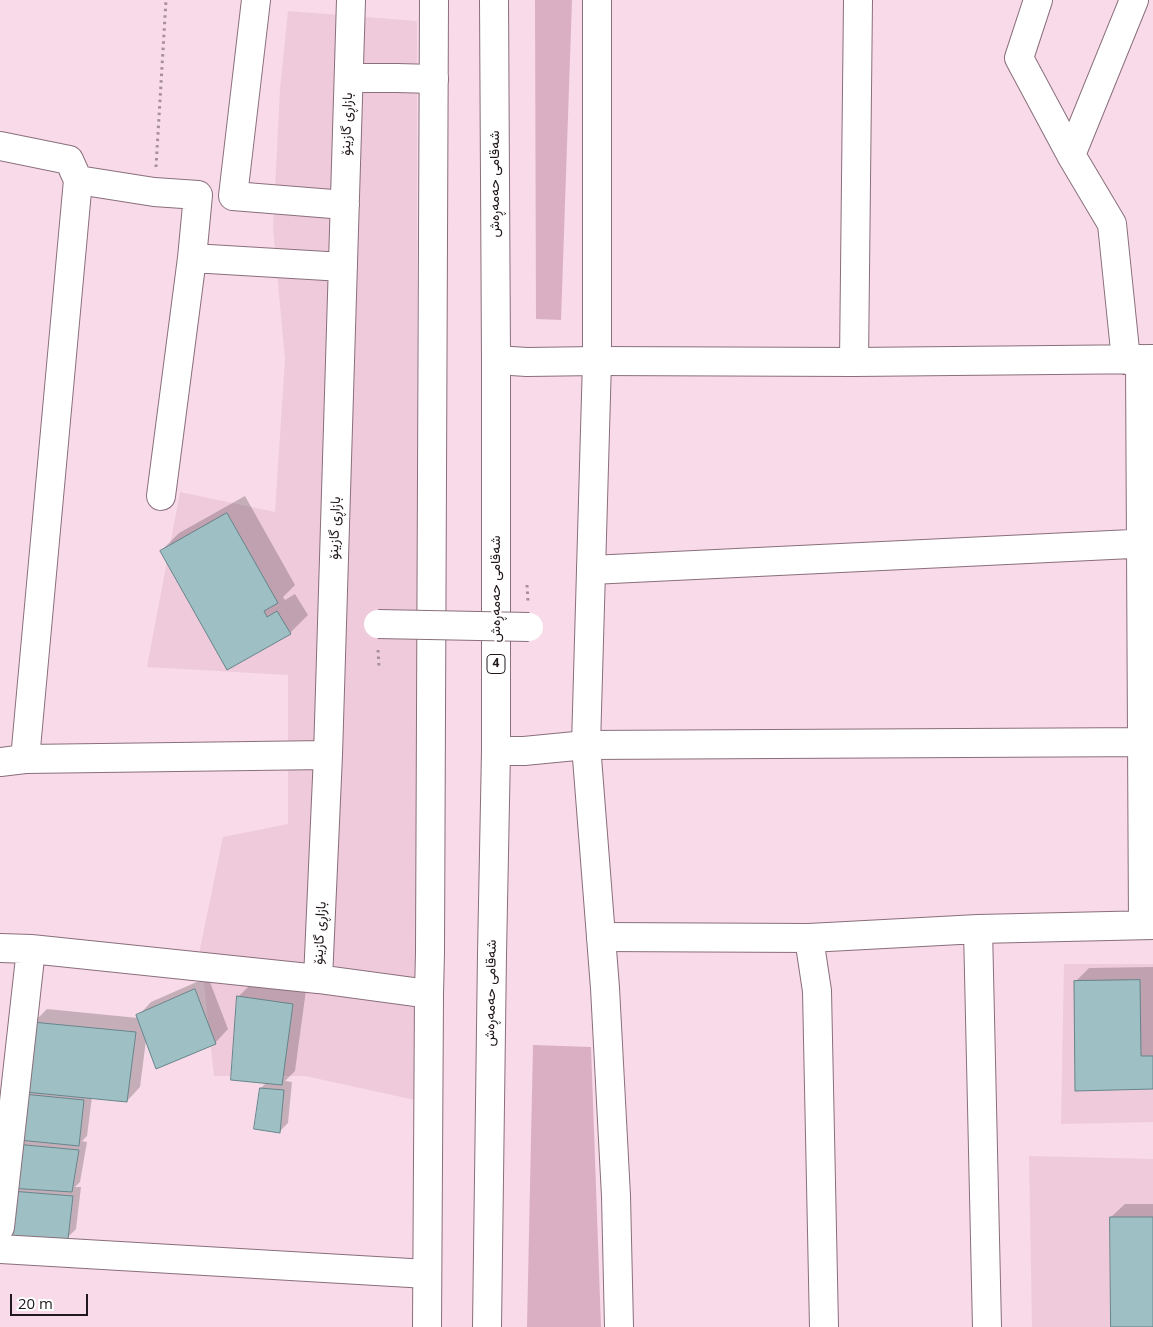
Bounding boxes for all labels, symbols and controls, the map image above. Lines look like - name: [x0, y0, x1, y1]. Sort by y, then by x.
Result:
- street label: بازاڕی گازینۆ: [338, 92, 356, 156]
- street label: شەقامی حەمەڕەش: [487, 131, 503, 237]
- street label: بازاڕی گازینۆ: [326, 496, 344, 560]
- street label: شەقامی حەمەڕەش: [488, 536, 504, 642]
- road number: 4: [487, 654, 505, 674]
- street label: بازاڕی گازینۆ: [310, 901, 330, 965]
- street label: شەقامی حەمەڕەش: [482, 939, 500, 1047]
- scale bar: [12, 1284, 90, 1316]
- text: 20 m: [18, 1293, 53, 1313]

